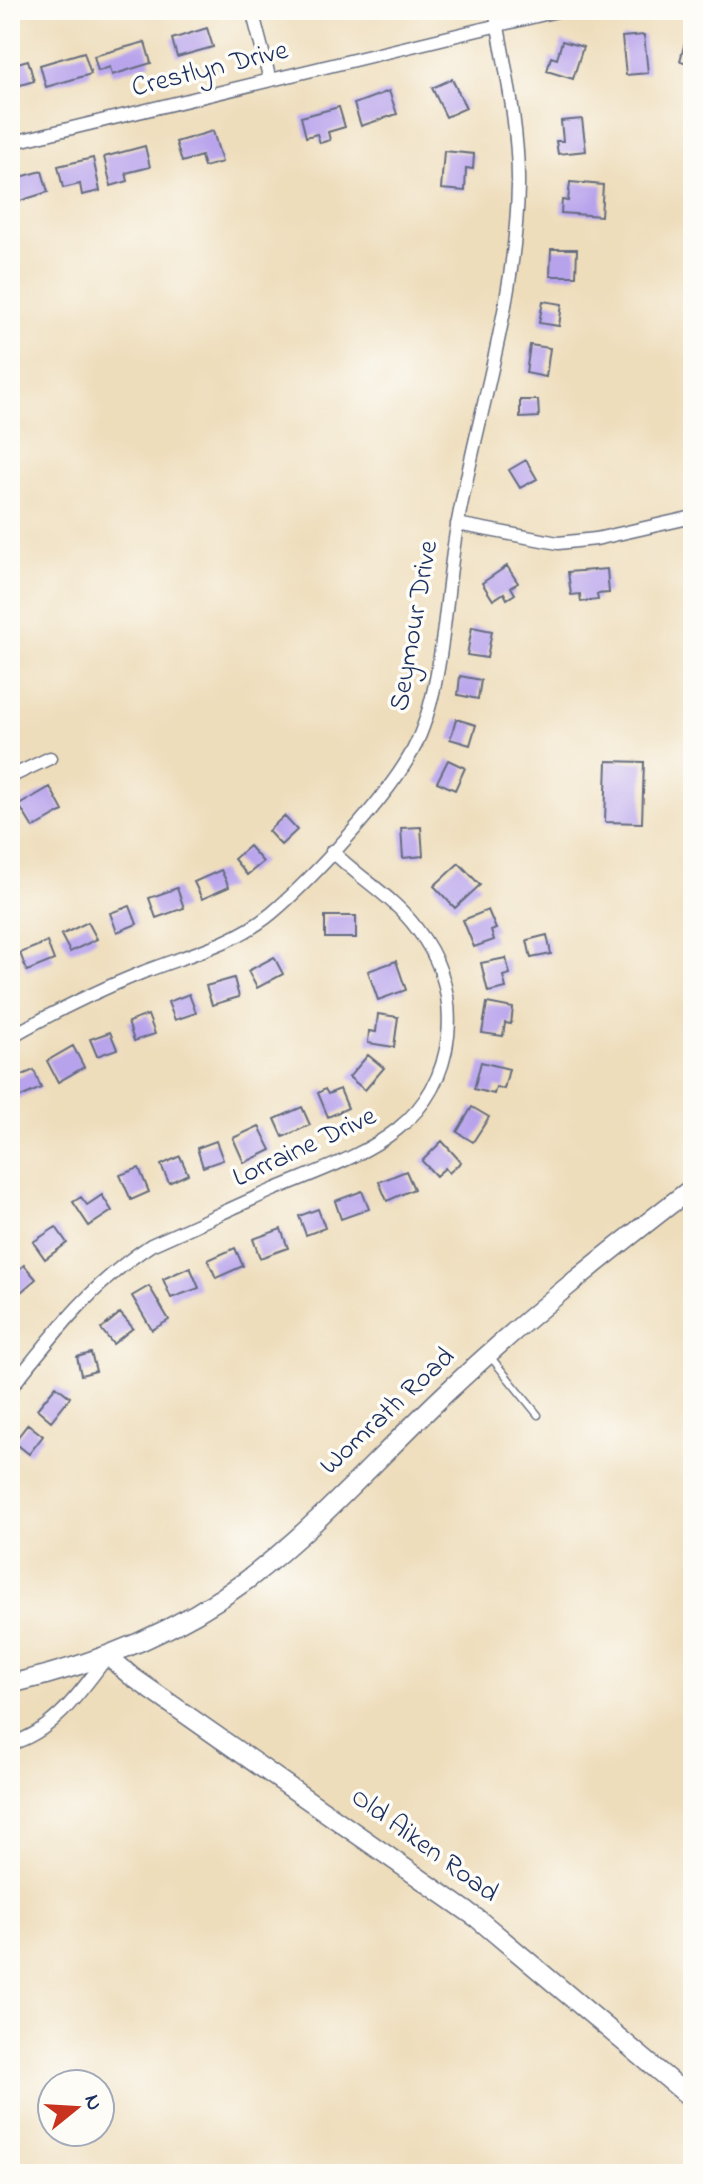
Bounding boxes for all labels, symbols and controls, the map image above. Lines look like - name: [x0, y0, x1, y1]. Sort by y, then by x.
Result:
- street label: Crestlyn Drive: [128, 31, 293, 109]
- street label: Seymour Drive: [380, 537, 450, 714]
- street label: Lorraine Drive: [226, 1097, 384, 1199]
- street label: Womrath Road: [311, 1338, 465, 1486]
- street label: Old Aiken Road: [341, 1778, 507, 1914]
- north arrow: [36, 2068, 116, 2148]
- text: N: [75, 2091, 110, 2115]

